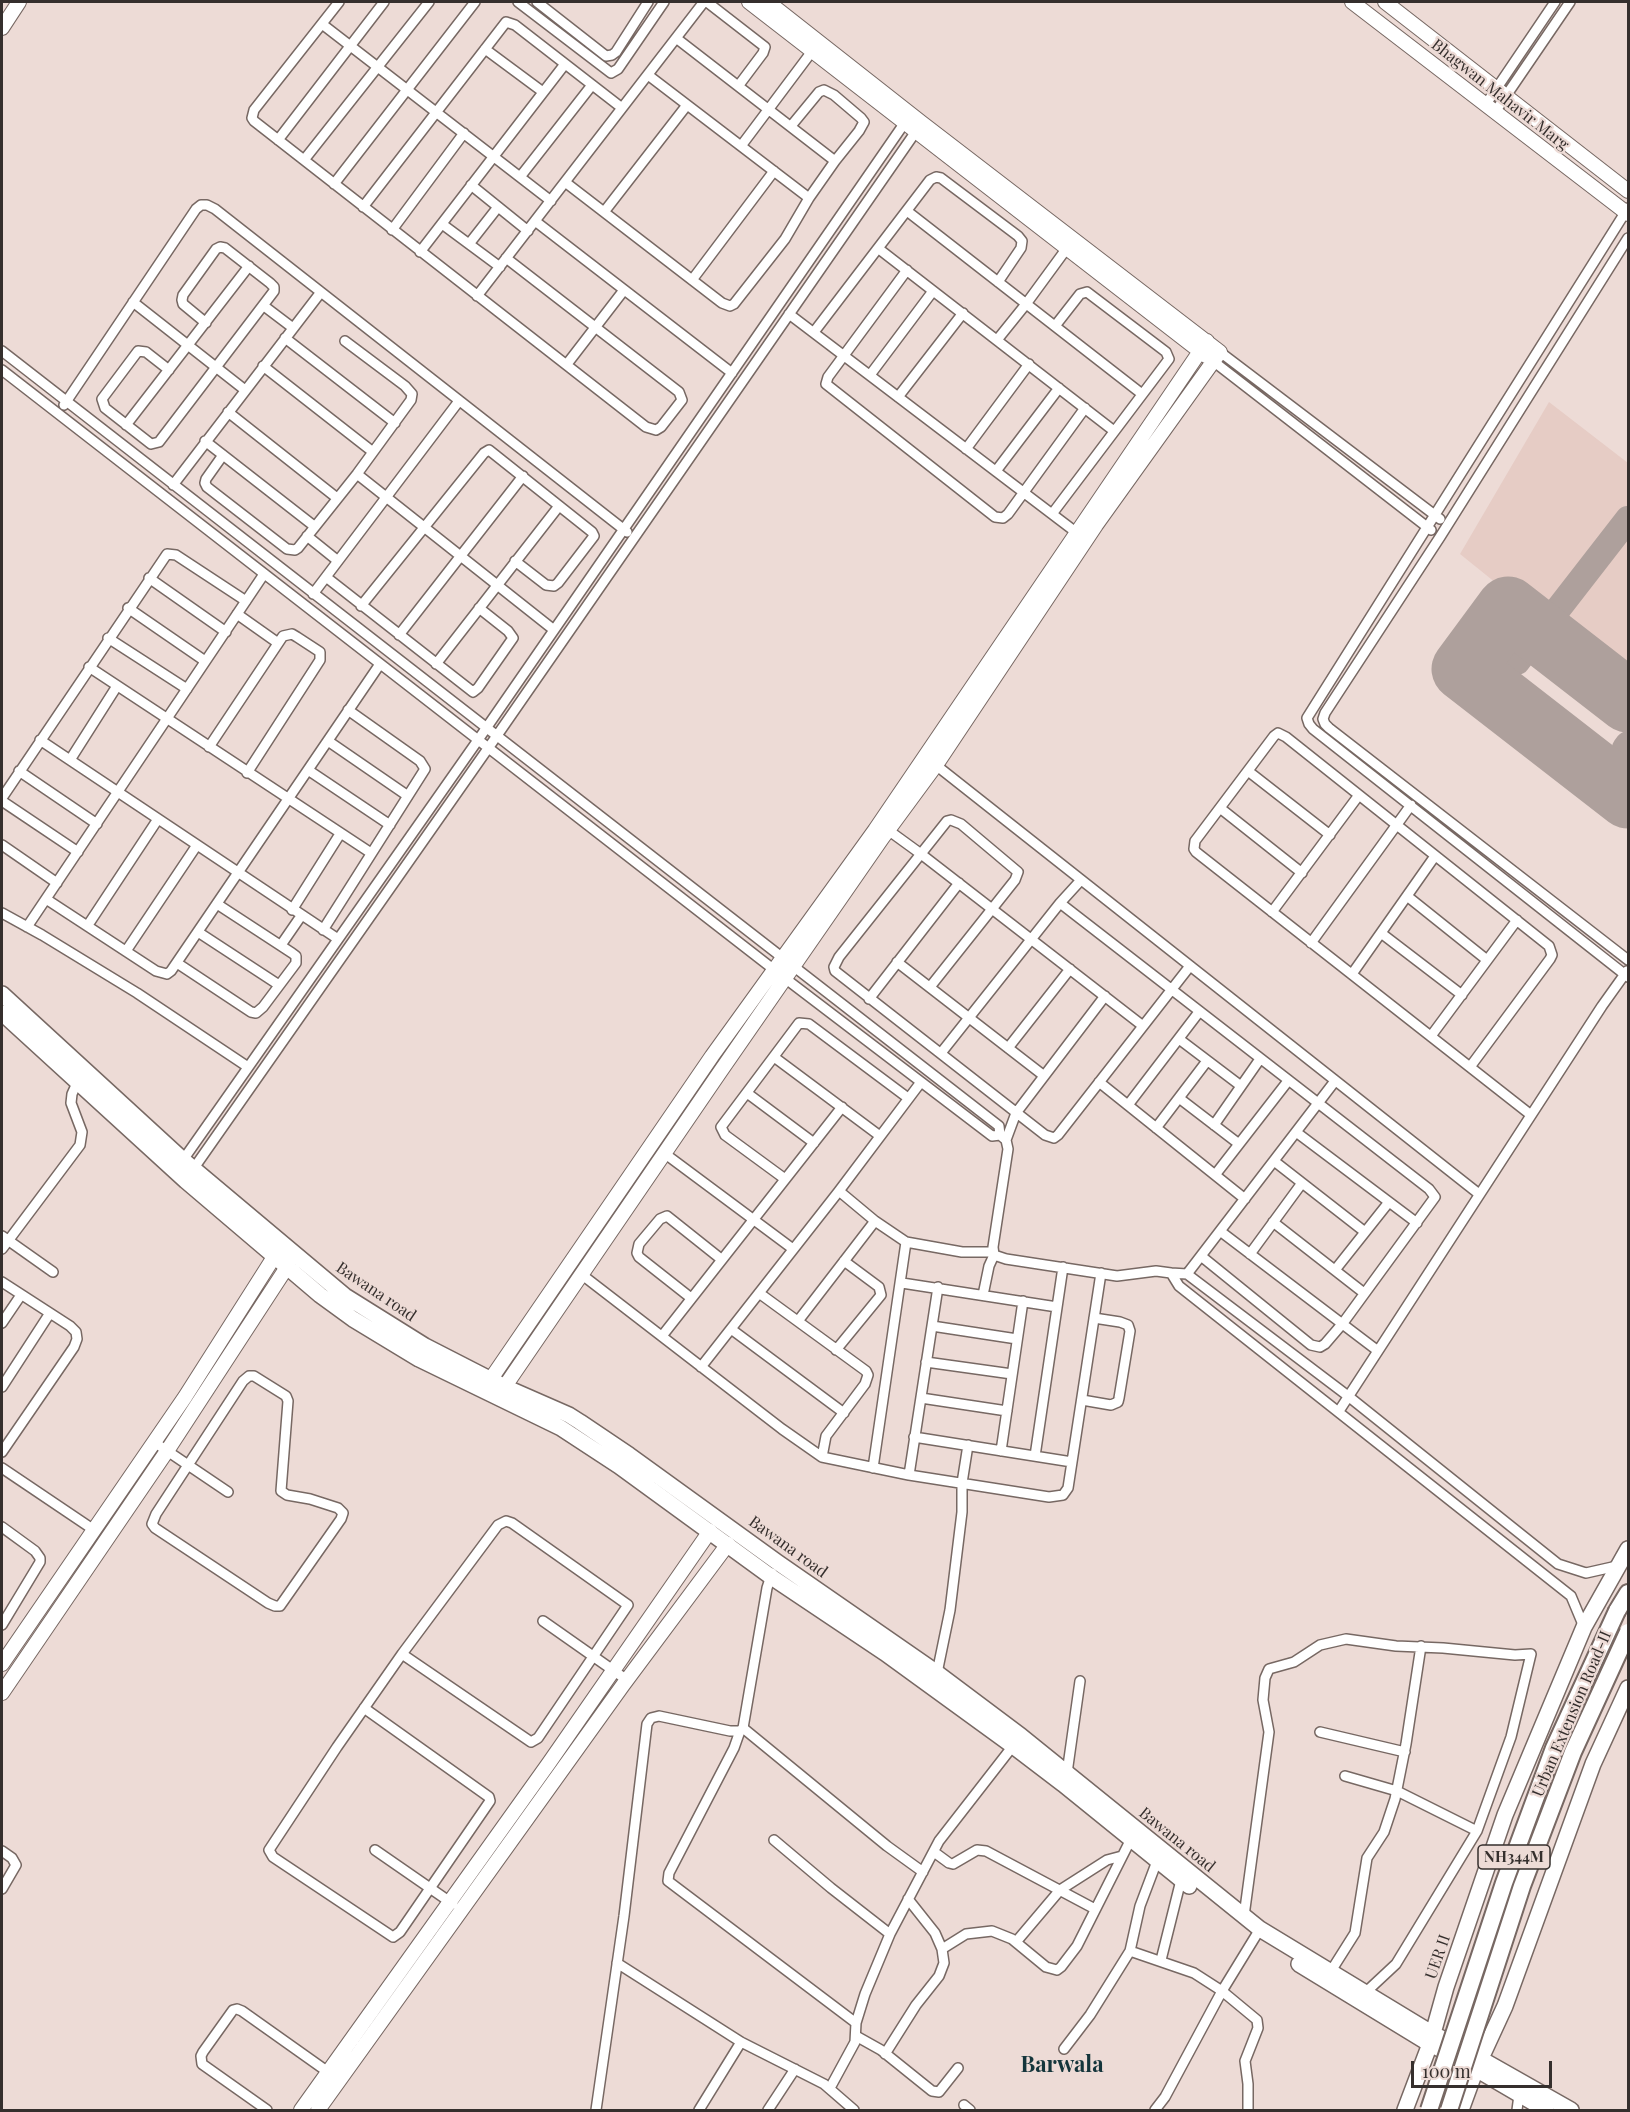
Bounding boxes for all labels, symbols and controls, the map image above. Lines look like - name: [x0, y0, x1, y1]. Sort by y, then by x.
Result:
- street label: Bhagwan Mahavir Marg: [1427, 35, 1573, 155]
- street label: Bawana road: [332, 1258, 420, 1326]
- street label: Bawana road: [745, 1512, 831, 1582]
- street label: Urban Extension Road-II: [1528, 1628, 1616, 1800]
- street label: Bawana road: [1135, 1803, 1219, 1877]
- road number: NH344M: [1478, 1845, 1550, 1869]
- street label: UER II: [1421, 1932, 1455, 1982]
- scale bar: [1414, 2049, 1555, 2087]
- district label: Barwala: [1020, 2052, 1104, 2078]
- text: 100 m: [1422, 2059, 1471, 2083]

